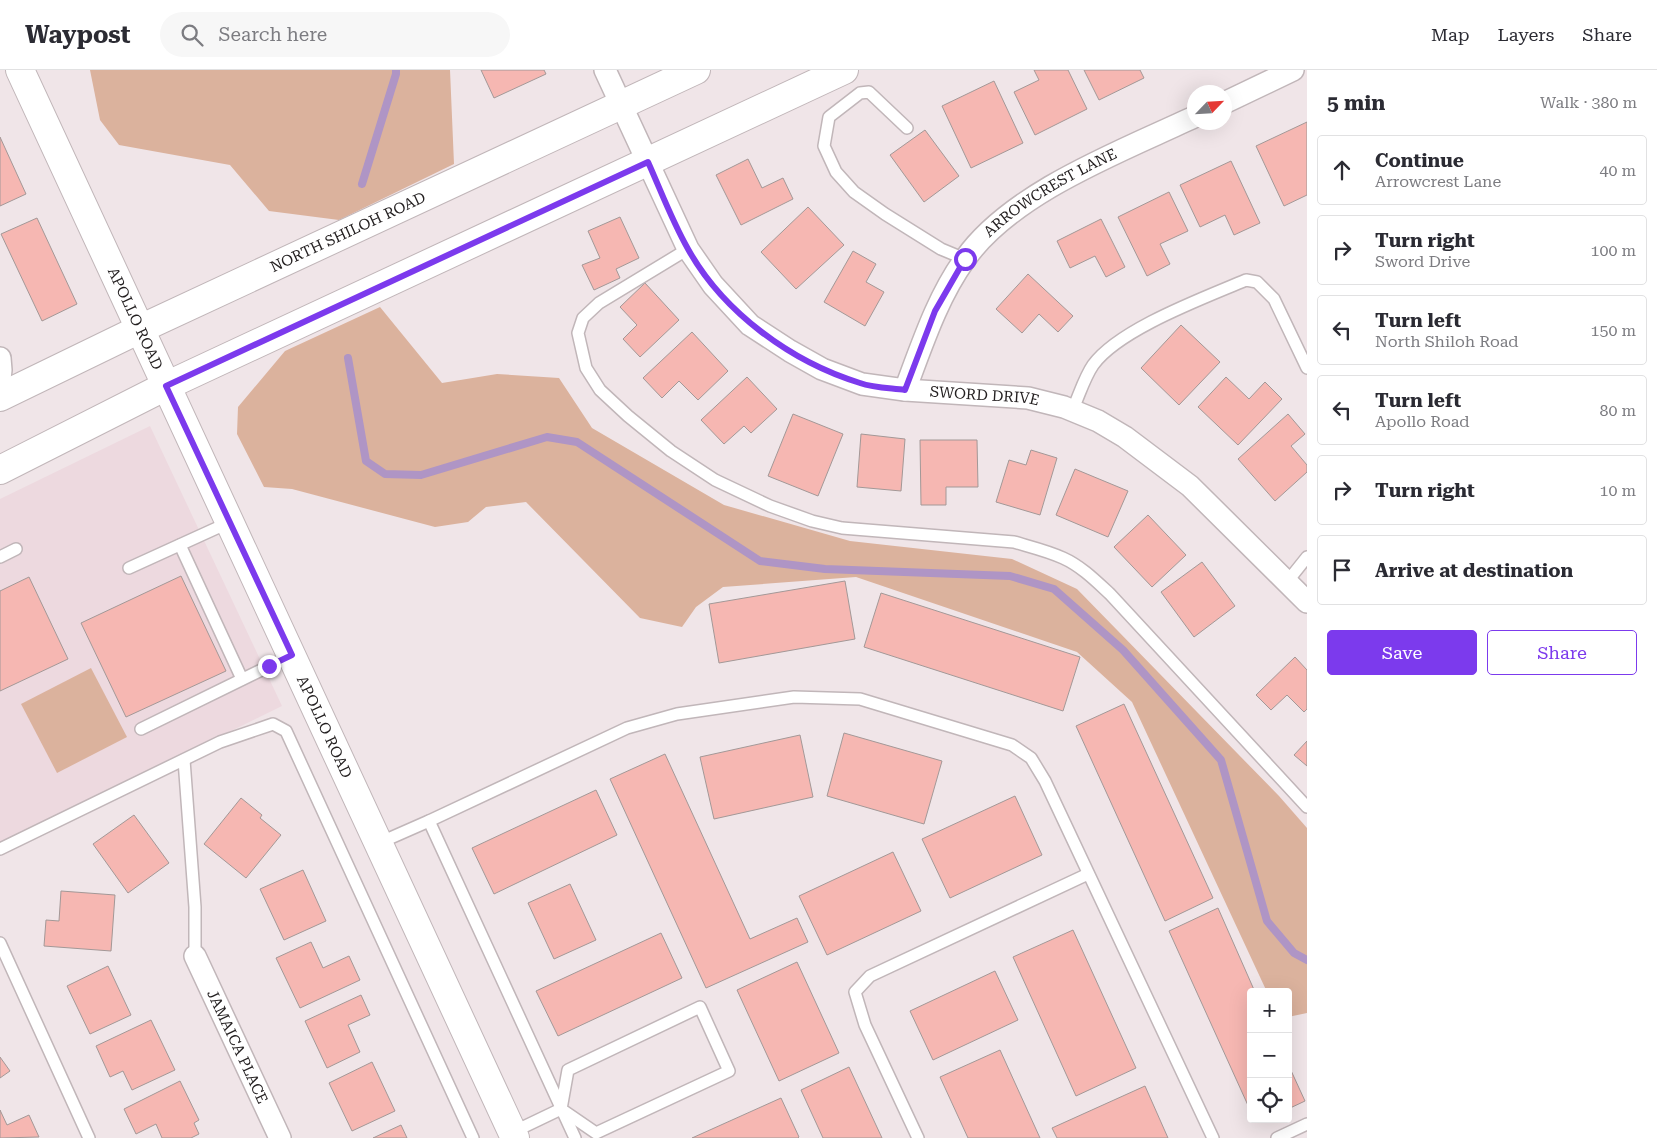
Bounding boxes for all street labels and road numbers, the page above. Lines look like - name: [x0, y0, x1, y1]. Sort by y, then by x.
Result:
- street label: ARROWCREST LANE: [980, 145, 1120, 241]
- street label: NORTH SHILOH ROAD: [267, 188, 429, 276]
- street label: APOLLO ROAD: [104, 265, 167, 373]
- street label: SWORD DRIVE: [929, 383, 1041, 410]
- street label: APOLLO ROAD: [293, 673, 356, 781]
- street label: JAMAICA PLACE: [203, 987, 272, 1106]

